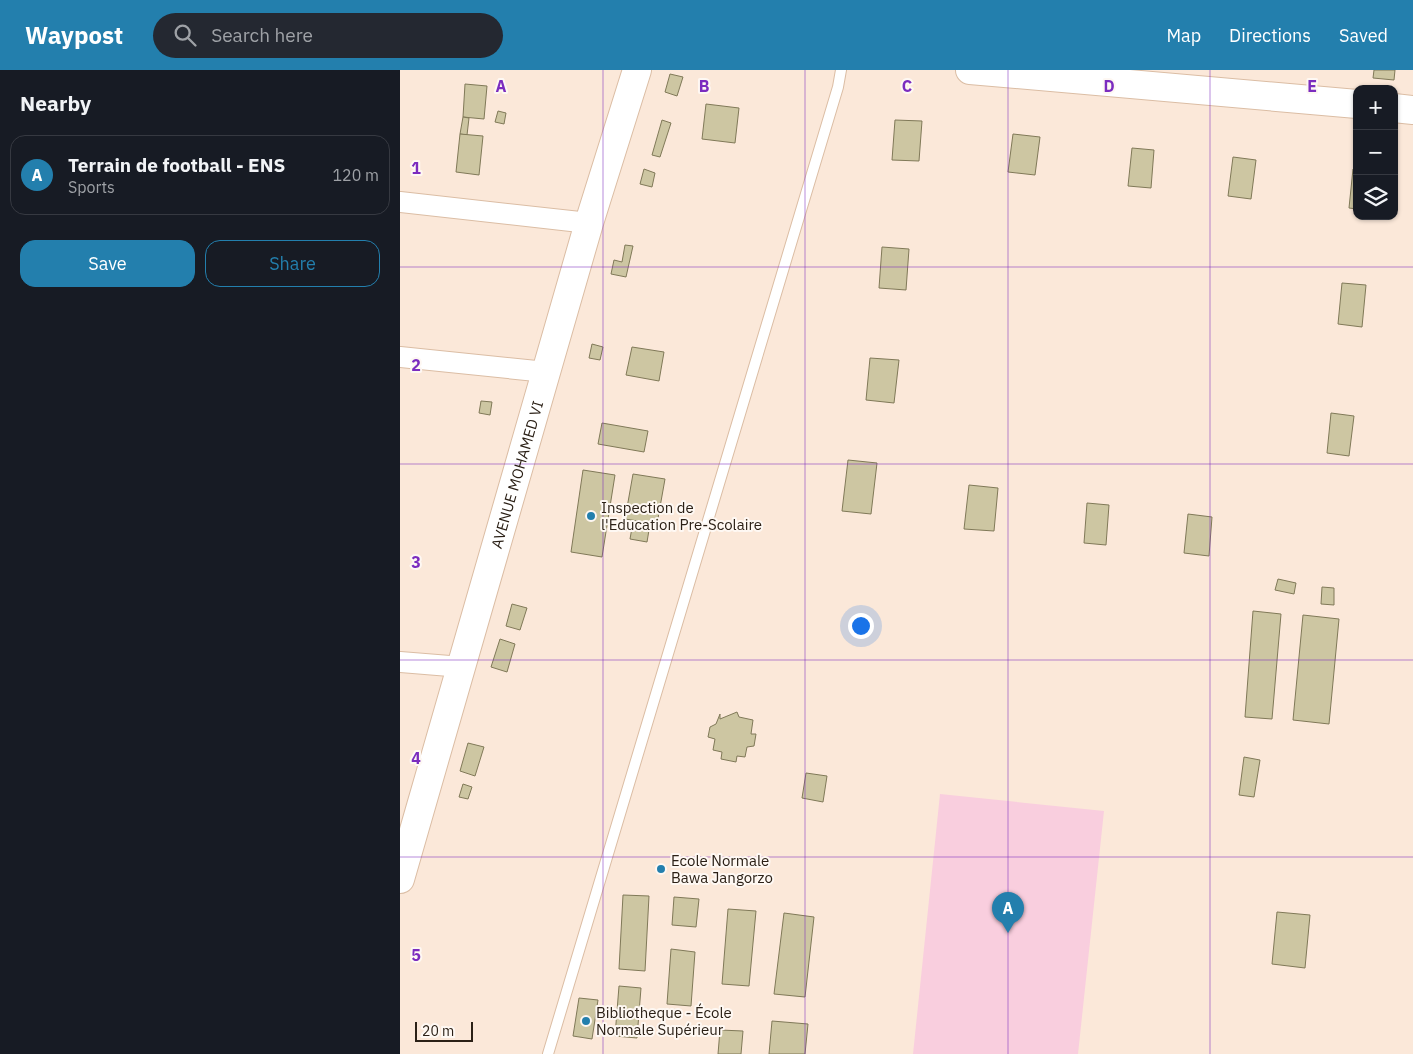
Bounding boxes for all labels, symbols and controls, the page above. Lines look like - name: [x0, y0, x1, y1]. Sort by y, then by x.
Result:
- search box: [153, 13, 503, 58]
- text: Waypost: [25, 19, 123, 51]
- icon: search: [171, 21, 199, 49]
- text: Search here: [211, 23, 313, 47]
- text: Map: [1166, 24, 1201, 47]
- text: Directions: [1229, 24, 1311, 47]
- text: Saved: [1339, 24, 1388, 47]
- text: A: [496, 76, 507, 96]
- text: B: [699, 76, 710, 96]
- text: C: [902, 76, 912, 96]
- text: D: [1103, 76, 1115, 96]
- text: E: [1307, 76, 1317, 96]
- map controls: [1353, 85, 1398, 220]
- button: +: [1353, 85, 1398, 130]
- text: Nearby: [20, 89, 91, 117]
- button: −: [1353, 130, 1398, 175]
- text: Terrain de football - ENS: [68, 153, 285, 177]
- text: 1: [411, 158, 421, 178]
- text: A: [32, 165, 42, 185]
- text: 120 m: [332, 165, 379, 185]
- button: layers: [1353, 175, 1398, 220]
- text: Sports: [68, 177, 115, 197]
- button: Save: [20, 240, 195, 287]
- button: Share: [205, 240, 380, 287]
- text: 2: [411, 355, 421, 375]
- street label: AVENUE MOHAMED VI: [486, 398, 547, 550]
- place label: Inspection de l'Education Pre-Scolaire: [601, 498, 762, 534]
- marker: Inspection de l'Education Pre-Scolaire: [585, 510, 597, 522]
- text: 3: [411, 552, 421, 572]
- your location: [848, 613, 874, 639]
- text: 4: [411, 748, 421, 768]
- place label: Ecole Normale Bawa Jangorzo: [671, 851, 773, 887]
- marker: Ecole Normale Bawa Jangorzo: [655, 863, 667, 875]
- pin: A: [992, 892, 1024, 933]
- text: 5: [411, 945, 421, 965]
- place label: Bibliotheque - École Normale Supérieur: [596, 1003, 732, 1039]
- marker: Bibliotheque - École Normale Supérieur: [580, 1015, 592, 1027]
- scale bar: [415, 1019, 472, 1042]
- text: 20 m: [422, 1022, 454, 1040]

